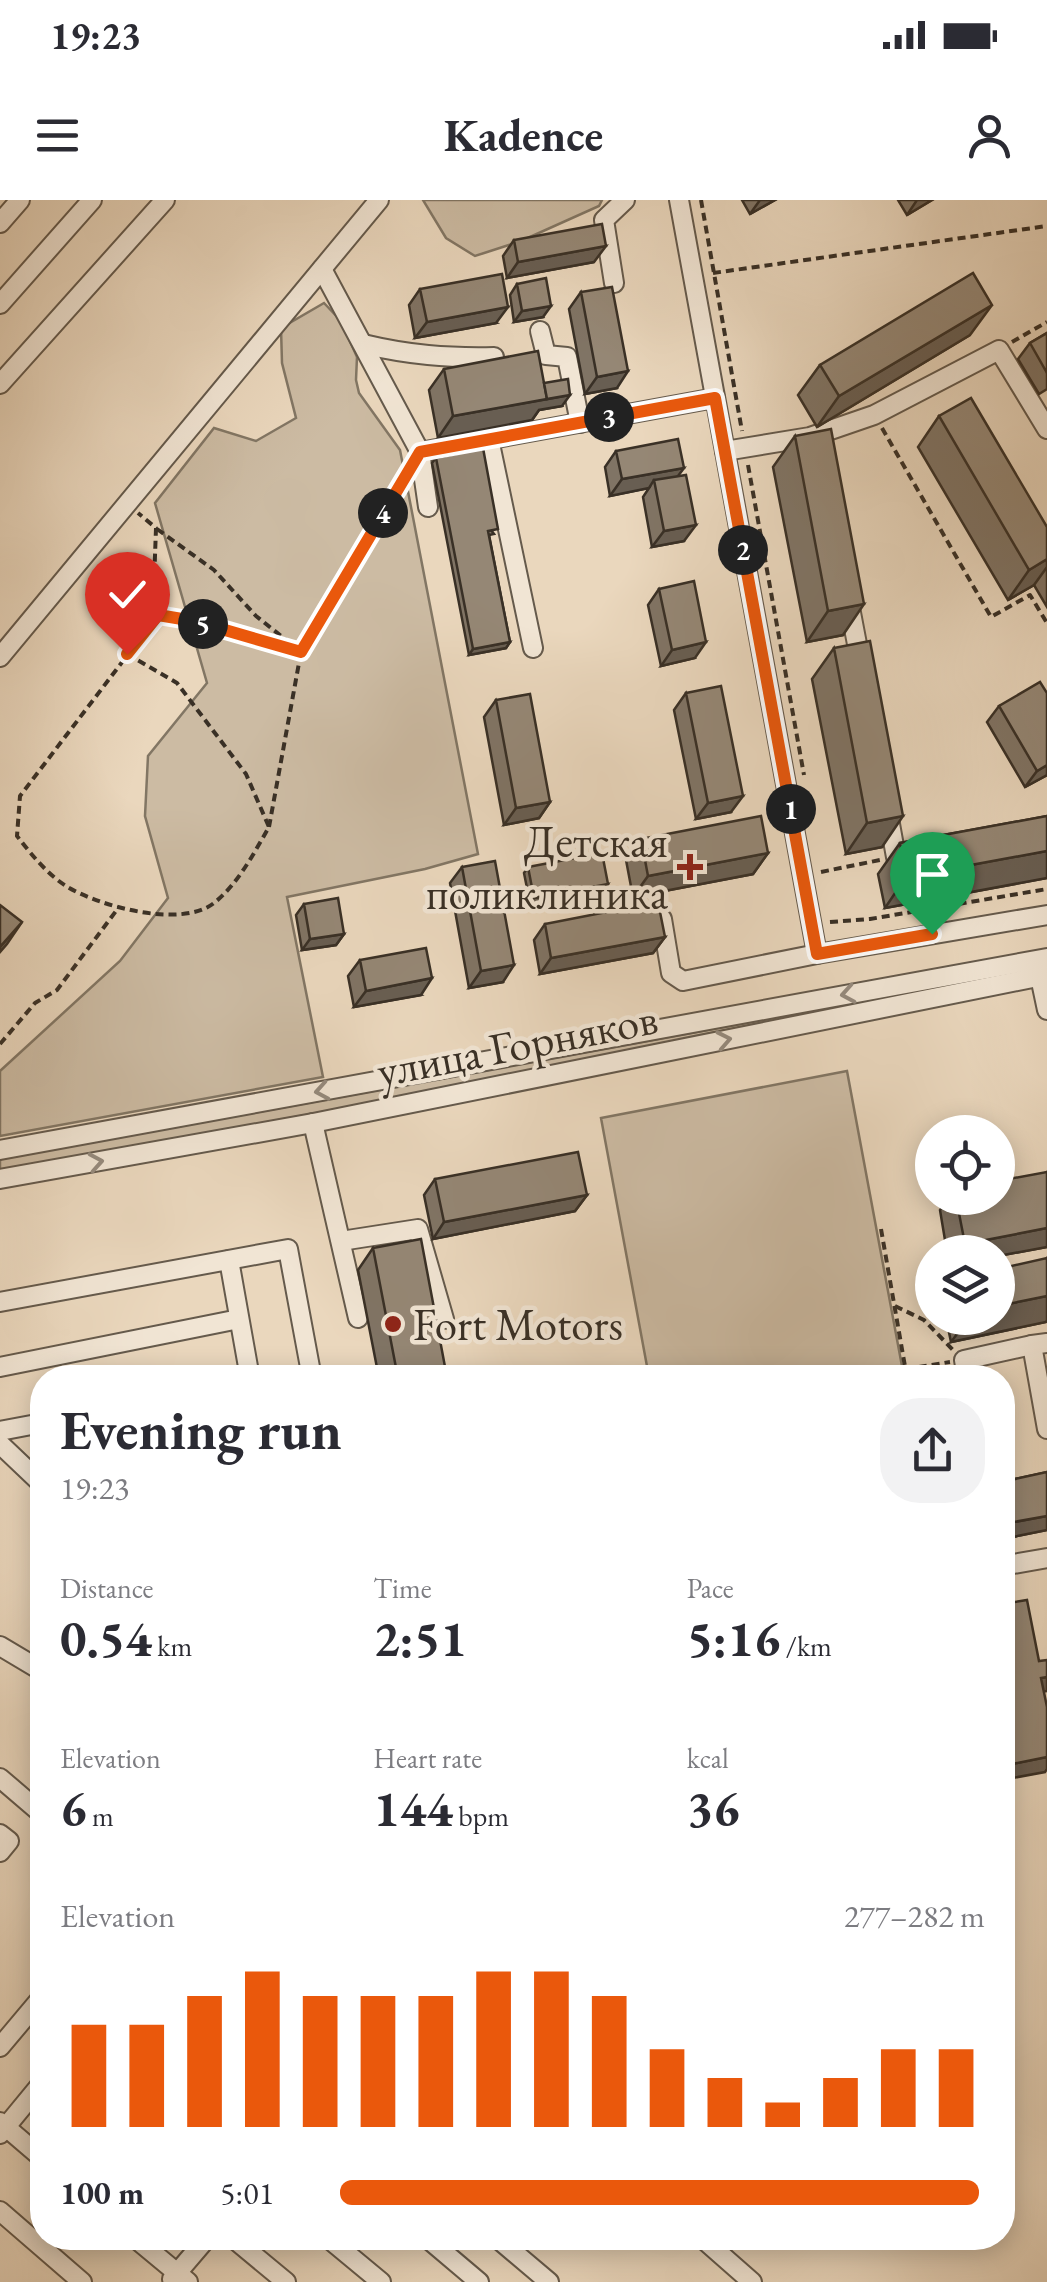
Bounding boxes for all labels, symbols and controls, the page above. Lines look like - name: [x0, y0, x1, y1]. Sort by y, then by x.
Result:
- text: 19:23: [50, 11, 141, 60]
- text: Kadence: [444, 106, 603, 164]
- icon: menu: [30, 108, 85, 163]
- icon: person: [962, 108, 1017, 163]
- pin: 3: [584, 392, 634, 442]
- text: 3: [602, 399, 616, 435]
- pin: 4: [358, 488, 408, 538]
- text: 4: [376, 495, 390, 531]
- pin: 2: [718, 525, 768, 575]
- text: 2: [736, 532, 750, 568]
- pin: [85, 552, 170, 655]
- icon: check: [100, 567, 155, 622]
- pin: 5: [178, 599, 228, 649]
- text: 5: [196, 606, 210, 642]
- pin: 1: [766, 784, 816, 834]
- text: 1: [784, 791, 798, 827]
- place label: Детская поликлиника: [426, 812, 668, 922]
- pin: [890, 832, 975, 935]
- icon: arrive: [905, 847, 960, 902]
- marker: Детская поликлиника: [677, 854, 703, 880]
- one-way arrow: [840, 983, 856, 1004]
- street label: улица Горняков: [372, 988, 662, 1100]
- one-way arrow: [715, 1031, 732, 1052]
- one-way arrow: [313, 1080, 330, 1101]
- map controls: [915, 1115, 1015, 1335]
- button: locate: [915, 1115, 1015, 1215]
- one-way arrow: [88, 1152, 104, 1173]
- button: layers: [915, 1235, 1015, 1335]
- place label: Fort Motors: [413, 1295, 623, 1353]
- marker: Fort Motors: [382, 1313, 404, 1335]
- text: Evening run: [60, 1394, 342, 1465]
- button: share: [880, 1398, 985, 1503]
- text: 19:23: [60, 1467, 129, 1509]
- text: Distance: [60, 1570, 154, 1606]
- text: Time: [373, 1570, 432, 1606]
- text: Pace: [687, 1570, 734, 1606]
- text: 0.54: [60, 1606, 152, 1671]
- text: 2:51: [373, 1606, 467, 1671]
- text: 5:16: [687, 1606, 780, 1671]
- text: km: [152, 1628, 192, 1664]
- text: /km: [780, 1628, 832, 1664]
- text: Elevation: [60, 1740, 161, 1776]
- text: Heart rate: [373, 1740, 482, 1776]
- text: kcal: [687, 1740, 729, 1776]
- text: 6: [60, 1776, 86, 1841]
- text: 144: [373, 1776, 453, 1841]
- text: 36: [687, 1776, 740, 1841]
- text: m: [86, 1798, 114, 1834]
- text: bpm: [453, 1798, 509, 1834]
- text: Elevation: [60, 1895, 175, 1937]
- text: 277–282 m: [844, 1895, 985, 1937]
- text: 100 m: [60, 2172, 144, 2214]
- text: 5:01: [220, 2172, 274, 2214]

